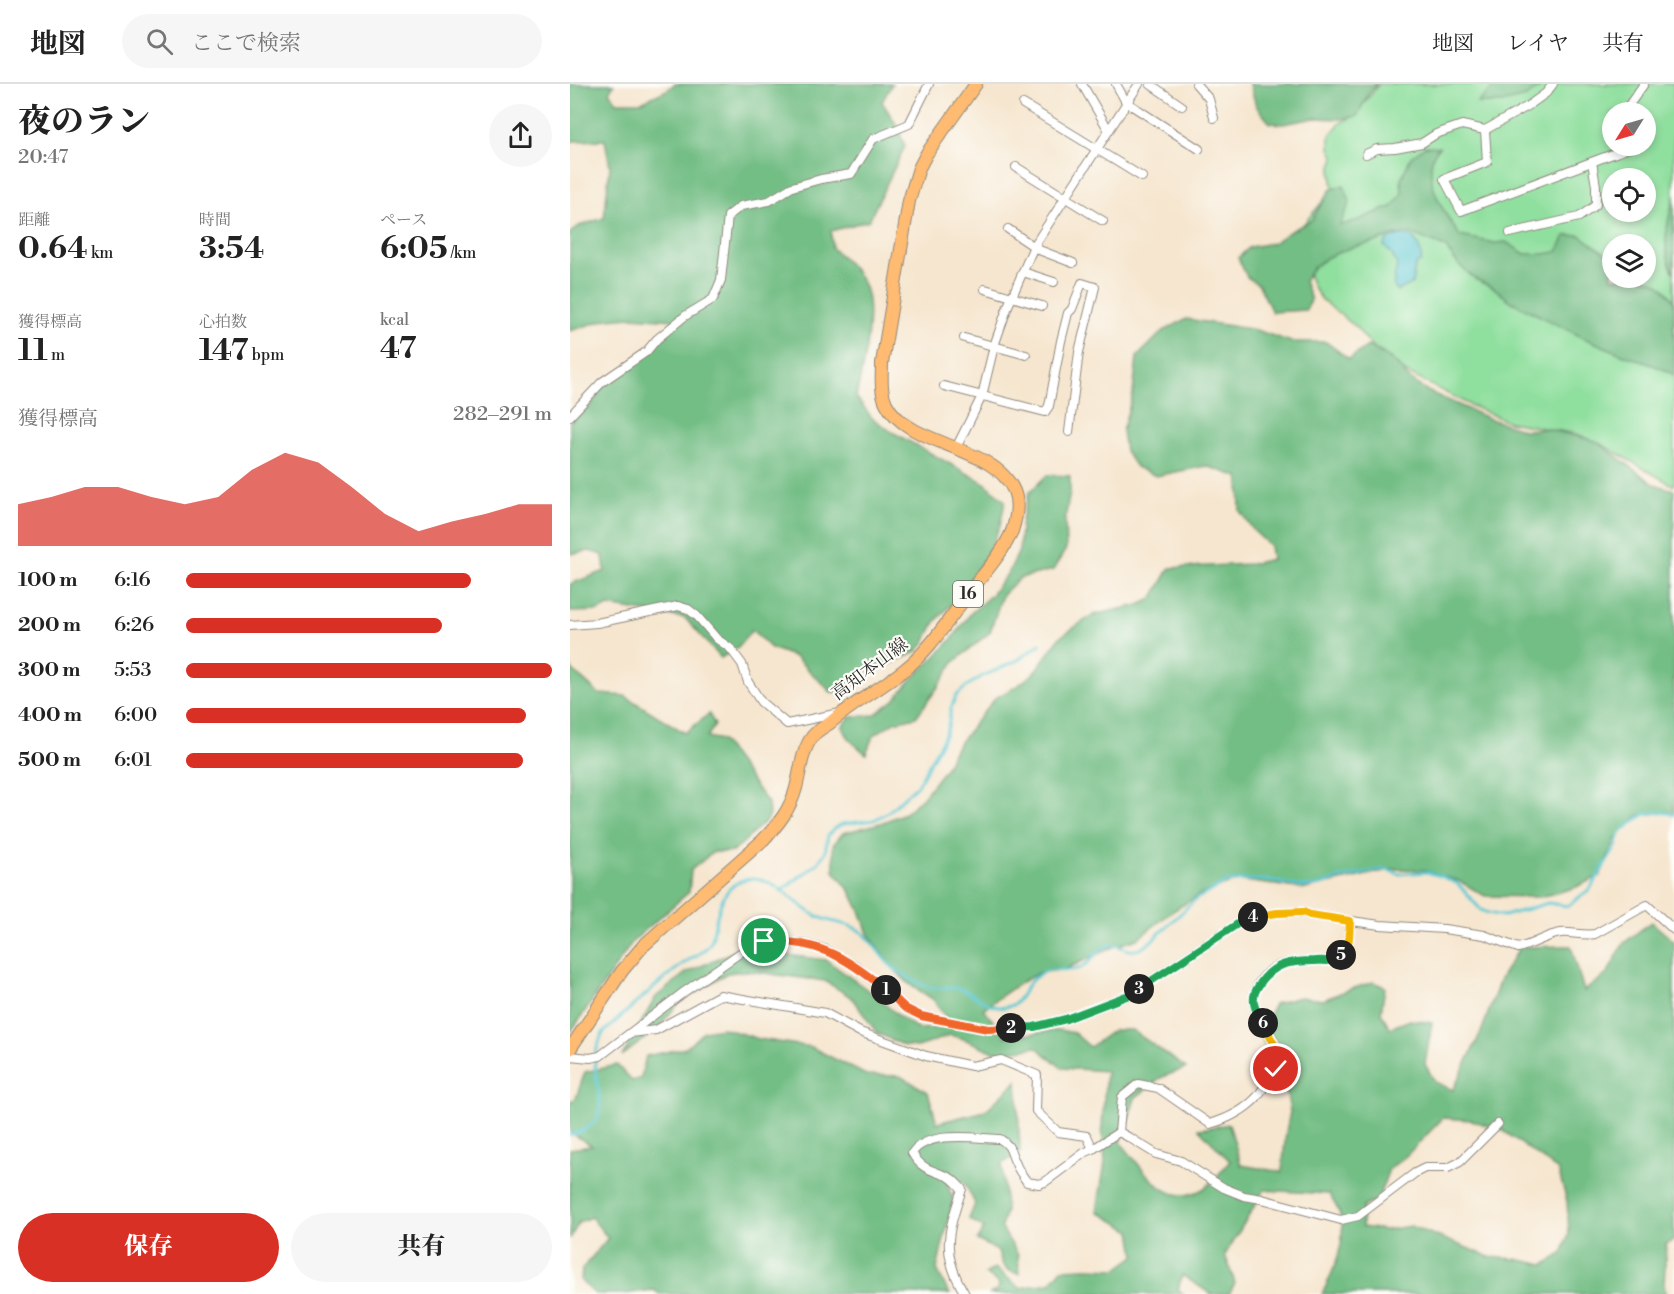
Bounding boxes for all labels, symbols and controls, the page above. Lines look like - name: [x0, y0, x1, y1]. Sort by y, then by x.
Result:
- search box: [122, 14, 542, 68]
- icon: search: [143, 25, 176, 58]
- text: 地図: [30, 27, 86, 62]
- text: ここで検索: [191, 30, 301, 57]
- text: 地図: [1432, 31, 1474, 57]
- text: レイヤ: [1507, 31, 1569, 57]
- text: 共有: [1602, 31, 1644, 57]
- text: 夜のラン: [18, 102, 150, 143]
- north arrow: [1602, 102, 1656, 156]
- map controls: [1602, 102, 1656, 288]
- button: share: [489, 104, 552, 167]
- text: 20:47: [18, 145, 68, 170]
- button: locate: [1602, 168, 1656, 222]
- text: 距離: [18, 210, 50, 230]
- text: 時間: [199, 210, 231, 230]
- text: ペース: [380, 210, 427, 230]
- text: 0.64: [18, 230, 88, 268]
- text: 3:54: [199, 230, 264, 268]
- text: 6:05: [380, 230, 448, 268]
- button: layers: [1602, 234, 1656, 288]
- text: km: [88, 243, 113, 263]
- text: /km: [448, 243, 476, 263]
- text: kcal: [380, 310, 409, 330]
- text: 獲得標高: [18, 312, 82, 332]
- text: 心拍数: [199, 312, 247, 332]
- text: 47: [380, 330, 416, 368]
- text: 11: [18, 332, 48, 370]
- text: 147: [199, 332, 249, 370]
- text: m: [48, 345, 65, 365]
- text: bpm: [249, 345, 284, 365]
- text: 282–291 m: [453, 402, 552, 427]
- text: 獲得標高: [18, 407, 98, 432]
- text: 100 m: [18, 568, 77, 593]
- text: 6:16: [114, 568, 151, 593]
- road number: 16: [953, 581, 983, 607]
- text: 200 m: [18, 613, 81, 638]
- text: 6:26: [114, 613, 154, 638]
- street label: 高知本山線: [827, 633, 913, 705]
- text: 300 m: [18, 658, 81, 683]
- text: 5:53: [114, 658, 152, 683]
- text: 400 m: [18, 703, 82, 728]
- text: 6:00: [114, 703, 157, 728]
- text: 500 m: [18, 748, 81, 773]
- text: 6:01: [114, 748, 152, 773]
- pin: 4: [1238, 902, 1268, 932]
- text: 4: [1248, 907, 1258, 927]
- pin: [738, 915, 789, 966]
- icon: arrive: [747, 924, 780, 957]
- pin: 5: [1326, 940, 1356, 970]
- text: 5: [1336, 945, 1346, 965]
- pin: 3: [1124, 974, 1154, 1004]
- pin: 1: [871, 975, 901, 1005]
- text: 3: [1134, 979, 1144, 999]
- text: 1: [882, 980, 890, 1000]
- pin: 6: [1248, 1008, 1278, 1038]
- pin: 2: [996, 1013, 1026, 1043]
- text: 6: [1258, 1013, 1268, 1033]
- text: 2: [1006, 1018, 1016, 1038]
- pin: [1250, 1043, 1301, 1094]
- icon: check: [1259, 1052, 1292, 1085]
- button: 保存: [18, 1213, 279, 1282]
- button: 共有: [291, 1213, 552, 1282]

